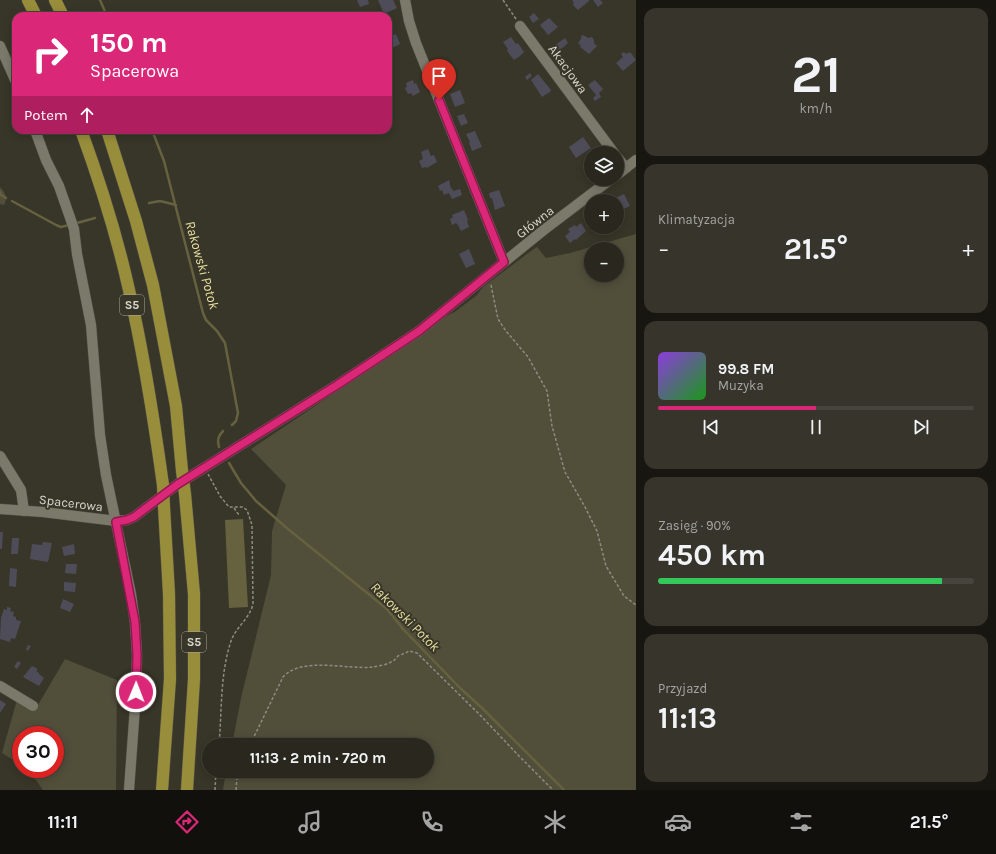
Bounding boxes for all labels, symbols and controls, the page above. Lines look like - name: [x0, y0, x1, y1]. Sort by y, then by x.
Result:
- text: 150 m: [90, 26, 168, 59]
- icon: right: [24, 28, 76, 80]
- street label: Akacjowa: [545, 42, 591, 96]
- text: 21: [791, 44, 841, 105]
- pin: [422, 59, 456, 100]
- text: Spacerowa: [90, 60, 179, 82]
- icon: arrive: [428, 65, 450, 87]
- text: km/h: [800, 101, 832, 116]
- icon: ahead: [76, 104, 98, 126]
- text: Potem: [24, 106, 68, 124]
- map controls: [584, 146, 624, 282]
- button: layers: [584, 146, 624, 186]
- button: +: [584, 194, 624, 234]
- street label: Główna: [513, 203, 557, 241]
- text: Klimatyzacja: [658, 212, 735, 227]
- water label: Rakowski Potok: [181, 219, 223, 312]
- text: 21.5°: [784, 231, 848, 267]
- text: −: [658, 236, 670, 262]
- text: +: [962, 236, 974, 262]
- button: −: [584, 242, 624, 282]
- road number: S5: [120, 295, 144, 315]
- text: 99.8 FM: [718, 360, 774, 378]
- text: Muzyka: [718, 378, 764, 393]
- icon: previous: [700, 416, 722, 438]
- icon: pause: [805, 416, 827, 438]
- icon: next: [910, 416, 932, 438]
- street label: Spacerowa: [38, 492, 104, 514]
- text: Zasięg · 90%: [658, 518, 731, 533]
- text: 450 km: [658, 537, 766, 573]
- water label: Rakowski Potok: [367, 579, 444, 656]
- road number: S5: [182, 632, 206, 652]
- position arrow: [115, 671, 157, 713]
- text: Przyjazd: [658, 681, 707, 696]
- text: 11:13: [658, 700, 717, 736]
- speed limit sign: 30: [12, 726, 64, 778]
- text: 11:13 · 2 min · 720 m: [250, 749, 386, 767]
- icon: directions: [173, 808, 201, 836]
- icon: music: [296, 808, 324, 836]
- icon: phone: [418, 808, 446, 836]
- icon: climate: [541, 808, 569, 836]
- icon: car: [664, 808, 692, 836]
- icon: filters: [787, 808, 815, 836]
- text: 11:11: [47, 811, 78, 833]
- text: 21.5°: [910, 811, 949, 833]

